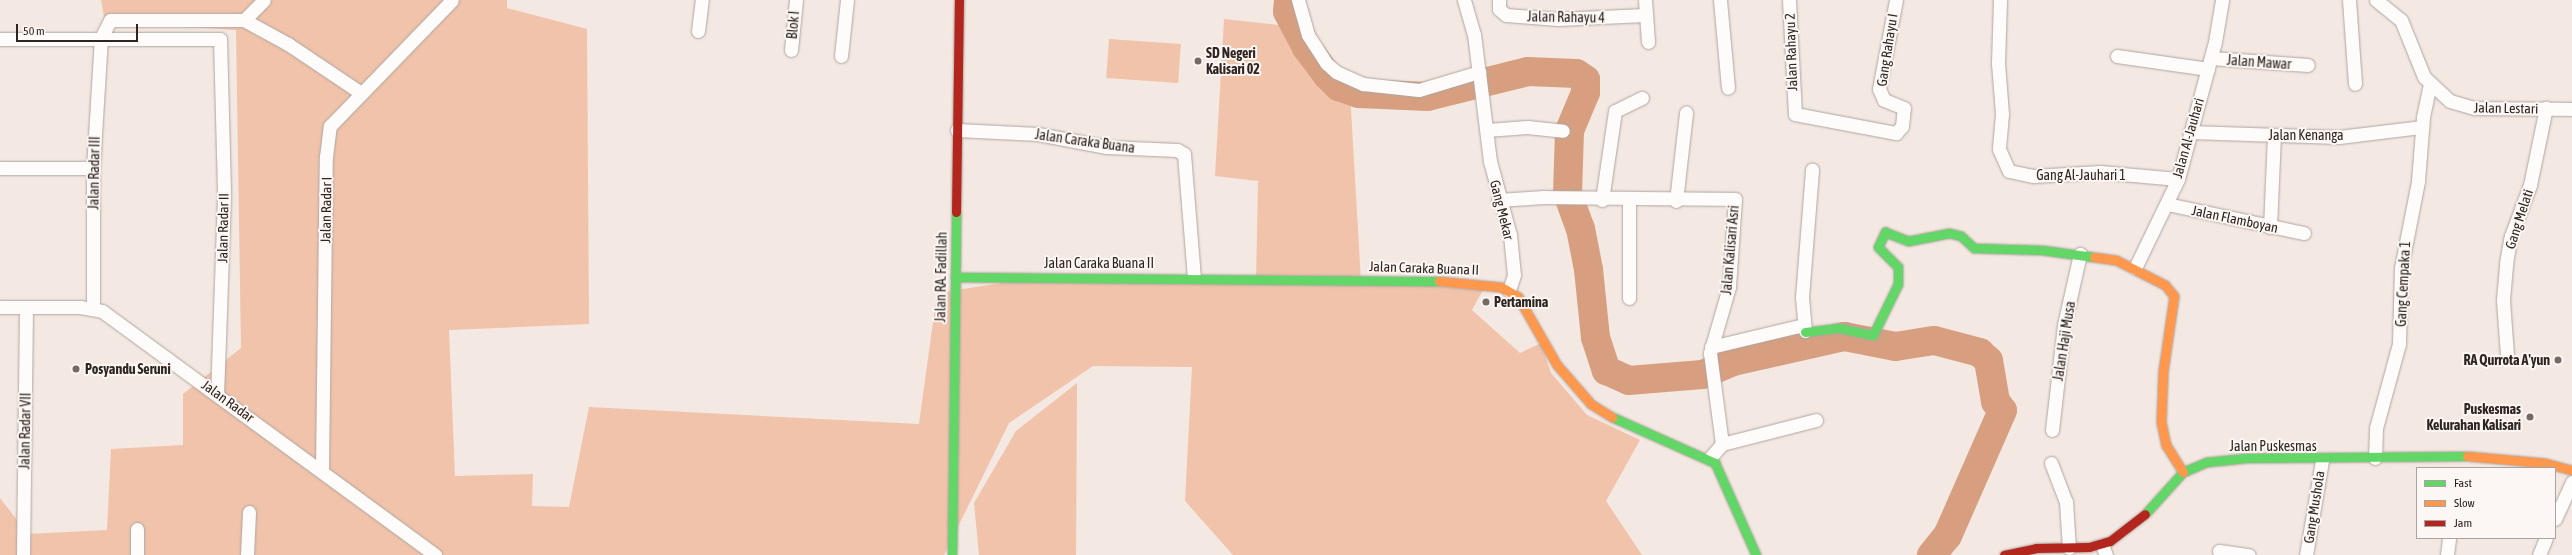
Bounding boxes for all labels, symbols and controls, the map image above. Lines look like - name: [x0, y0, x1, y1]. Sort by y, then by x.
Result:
- street label: Jalan Rahayu 4: [1527, 8, 1605, 26]
- street label: Blok I: [783, 10, 803, 40]
- street label: Gang Rahayu I: [1873, 12, 1901, 88]
- street label: Jalan Rahayu 2: [1781, 13, 1801, 91]
- scale bar: [18, 16, 140, 42]
- text: 50 m: [23, 24, 45, 38]
- place label: SD Negeri Kalisari 02: [1206, 45, 1260, 78]
- street label: Jalan Mawar: [2226, 51, 2292, 73]
- marker: SD Negeri Kalisari 02: [1193, 56, 1203, 66]
- street label: Jalan Al-Jauhari: [2169, 96, 2207, 180]
- street label: Jalan Lestari: [2474, 99, 2538, 117]
- street label: Jalan Caraka Buana: [1034, 126, 1136, 156]
- street label: Jalan Kenanga: [2268, 127, 2344, 143]
- street label: Jalan Radar III: [85, 136, 103, 210]
- street label: Gang Al-Jauhari 1: [2036, 167, 2126, 183]
- street label: Jalan Radar I: [317, 177, 335, 243]
- street label: Gang Mekar: [1486, 178, 1518, 242]
- street label: Gang Melati: [2501, 187, 2537, 251]
- street label: Jalan Radar II: [214, 193, 232, 263]
- street label: Jalan Flamboyan: [2190, 202, 2280, 236]
- street label: Jalan Kalisari Asri: [1718, 205, 1742, 295]
- street label: Jalan RA. Fadillah: [932, 232, 950, 322]
- street label: Gang Cempaka 1: [2392, 241, 2414, 327]
- street label: Jalan Caraka Buana II: [1044, 255, 1154, 271]
- street label: Jalan Caraka Buana II: [1369, 258, 1479, 278]
- place label: Pertamina: [1494, 294, 1548, 310]
- marker: Pertamina: [1481, 297, 1491, 307]
- street label: Jalan Haji Musa: [2049, 300, 2079, 382]
- place label: RA Qurrota A'yun: [2464, 352, 2550, 368]
- marker: RA Qurrota A'yun: [2553, 355, 2563, 365]
- place label: Posyandu Seruni: [85, 361, 171, 377]
- marker: Posyandu Seruni: [70, 363, 82, 375]
- street label: Jalan Radar: [199, 376, 257, 426]
- street label: Jalan Radar VII: [16, 393, 34, 469]
- place label: Puskesmas Kelurahan Kalisari: [2426, 401, 2521, 434]
- marker: Puskesmas Kelurahan Kalisari: [2524, 411, 2536, 423]
- street label: Jalan Puskesmas: [2229, 438, 2317, 454]
- legend: [2416, 467, 2556, 539]
- street label: Gang Mushola: [2300, 469, 2328, 545]
- text: Fast: [2454, 476, 2472, 490]
- text: Slow: [2454, 496, 2475, 510]
- text: Jam: [2454, 516, 2472, 530]

